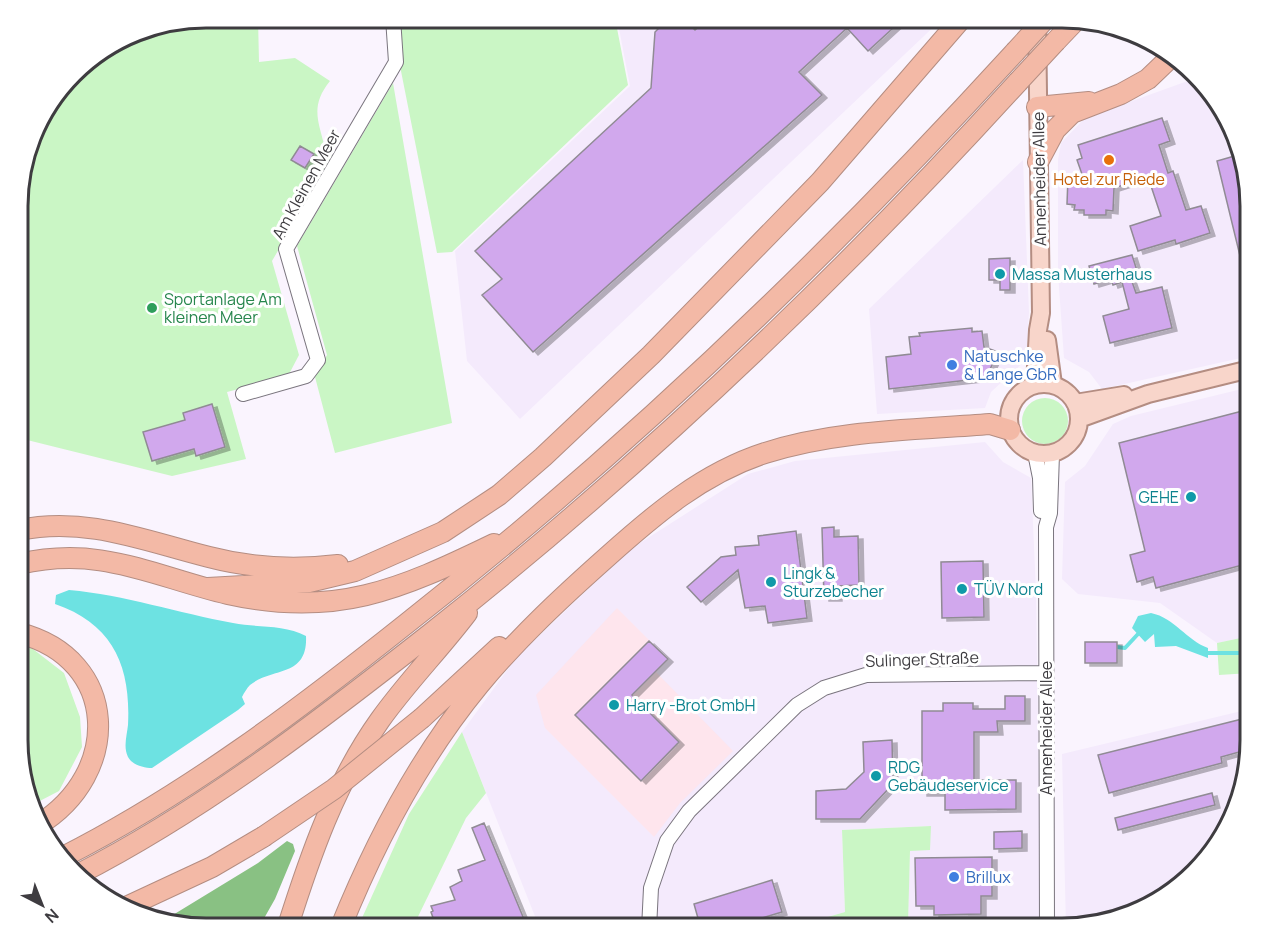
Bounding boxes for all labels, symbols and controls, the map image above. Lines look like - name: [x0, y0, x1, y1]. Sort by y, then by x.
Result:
- street label: Annenheider Allee: [1027, 112, 1051, 246]
- street label: Am Kleinen Meer: [267, 125, 345, 243]
- marker: Hotel zur Riede: [1102, 153, 1116, 167]
- place label: Hotel zur Riede: [1053, 168, 1165, 190]
- place label: Massa Musterhaus: [1012, 263, 1152, 285]
- marker: Massa Musterhaus: [993, 267, 1007, 281]
- place label: Sportanlage Am kleinen Meer: [164, 288, 282, 328]
- marker: Sportanlage Am kleinen Meer: [145, 301, 159, 315]
- place label: Natuschke & Lange GbR: [964, 345, 1057, 385]
- marker: Natuschke & Lange GbR: [945, 358, 959, 372]
- place label: GEHE: [1139, 486, 1179, 508]
- marker: GEHE: [1184, 490, 1198, 504]
- place label: Lingk & Sturzebecher: [783, 562, 884, 602]
- marker: Lingk & Sturzebecher: [764, 575, 778, 589]
- place label: TÜV Nord: [974, 578, 1043, 600]
- marker: TÜV Nord: [955, 582, 969, 596]
- street label: Sulinger Straße: [865, 646, 979, 672]
- street label: Annenheider Allee: [1035, 661, 1057, 795]
- place label: Harry -Brot GmbH: [626, 694, 755, 716]
- marker: Harry -Brot GmbH: [607, 698, 621, 712]
- place label: RDG Gebäudeservice: [888, 756, 1009, 796]
- marker: RDG Gebäudeservice: [869, 769, 883, 783]
- place label: Brillux: [966, 866, 1011, 888]
- marker: Brillux: [947, 870, 961, 884]
- north arrow: [12, 875, 72, 935]
- text: N: [40, 904, 64, 928]

